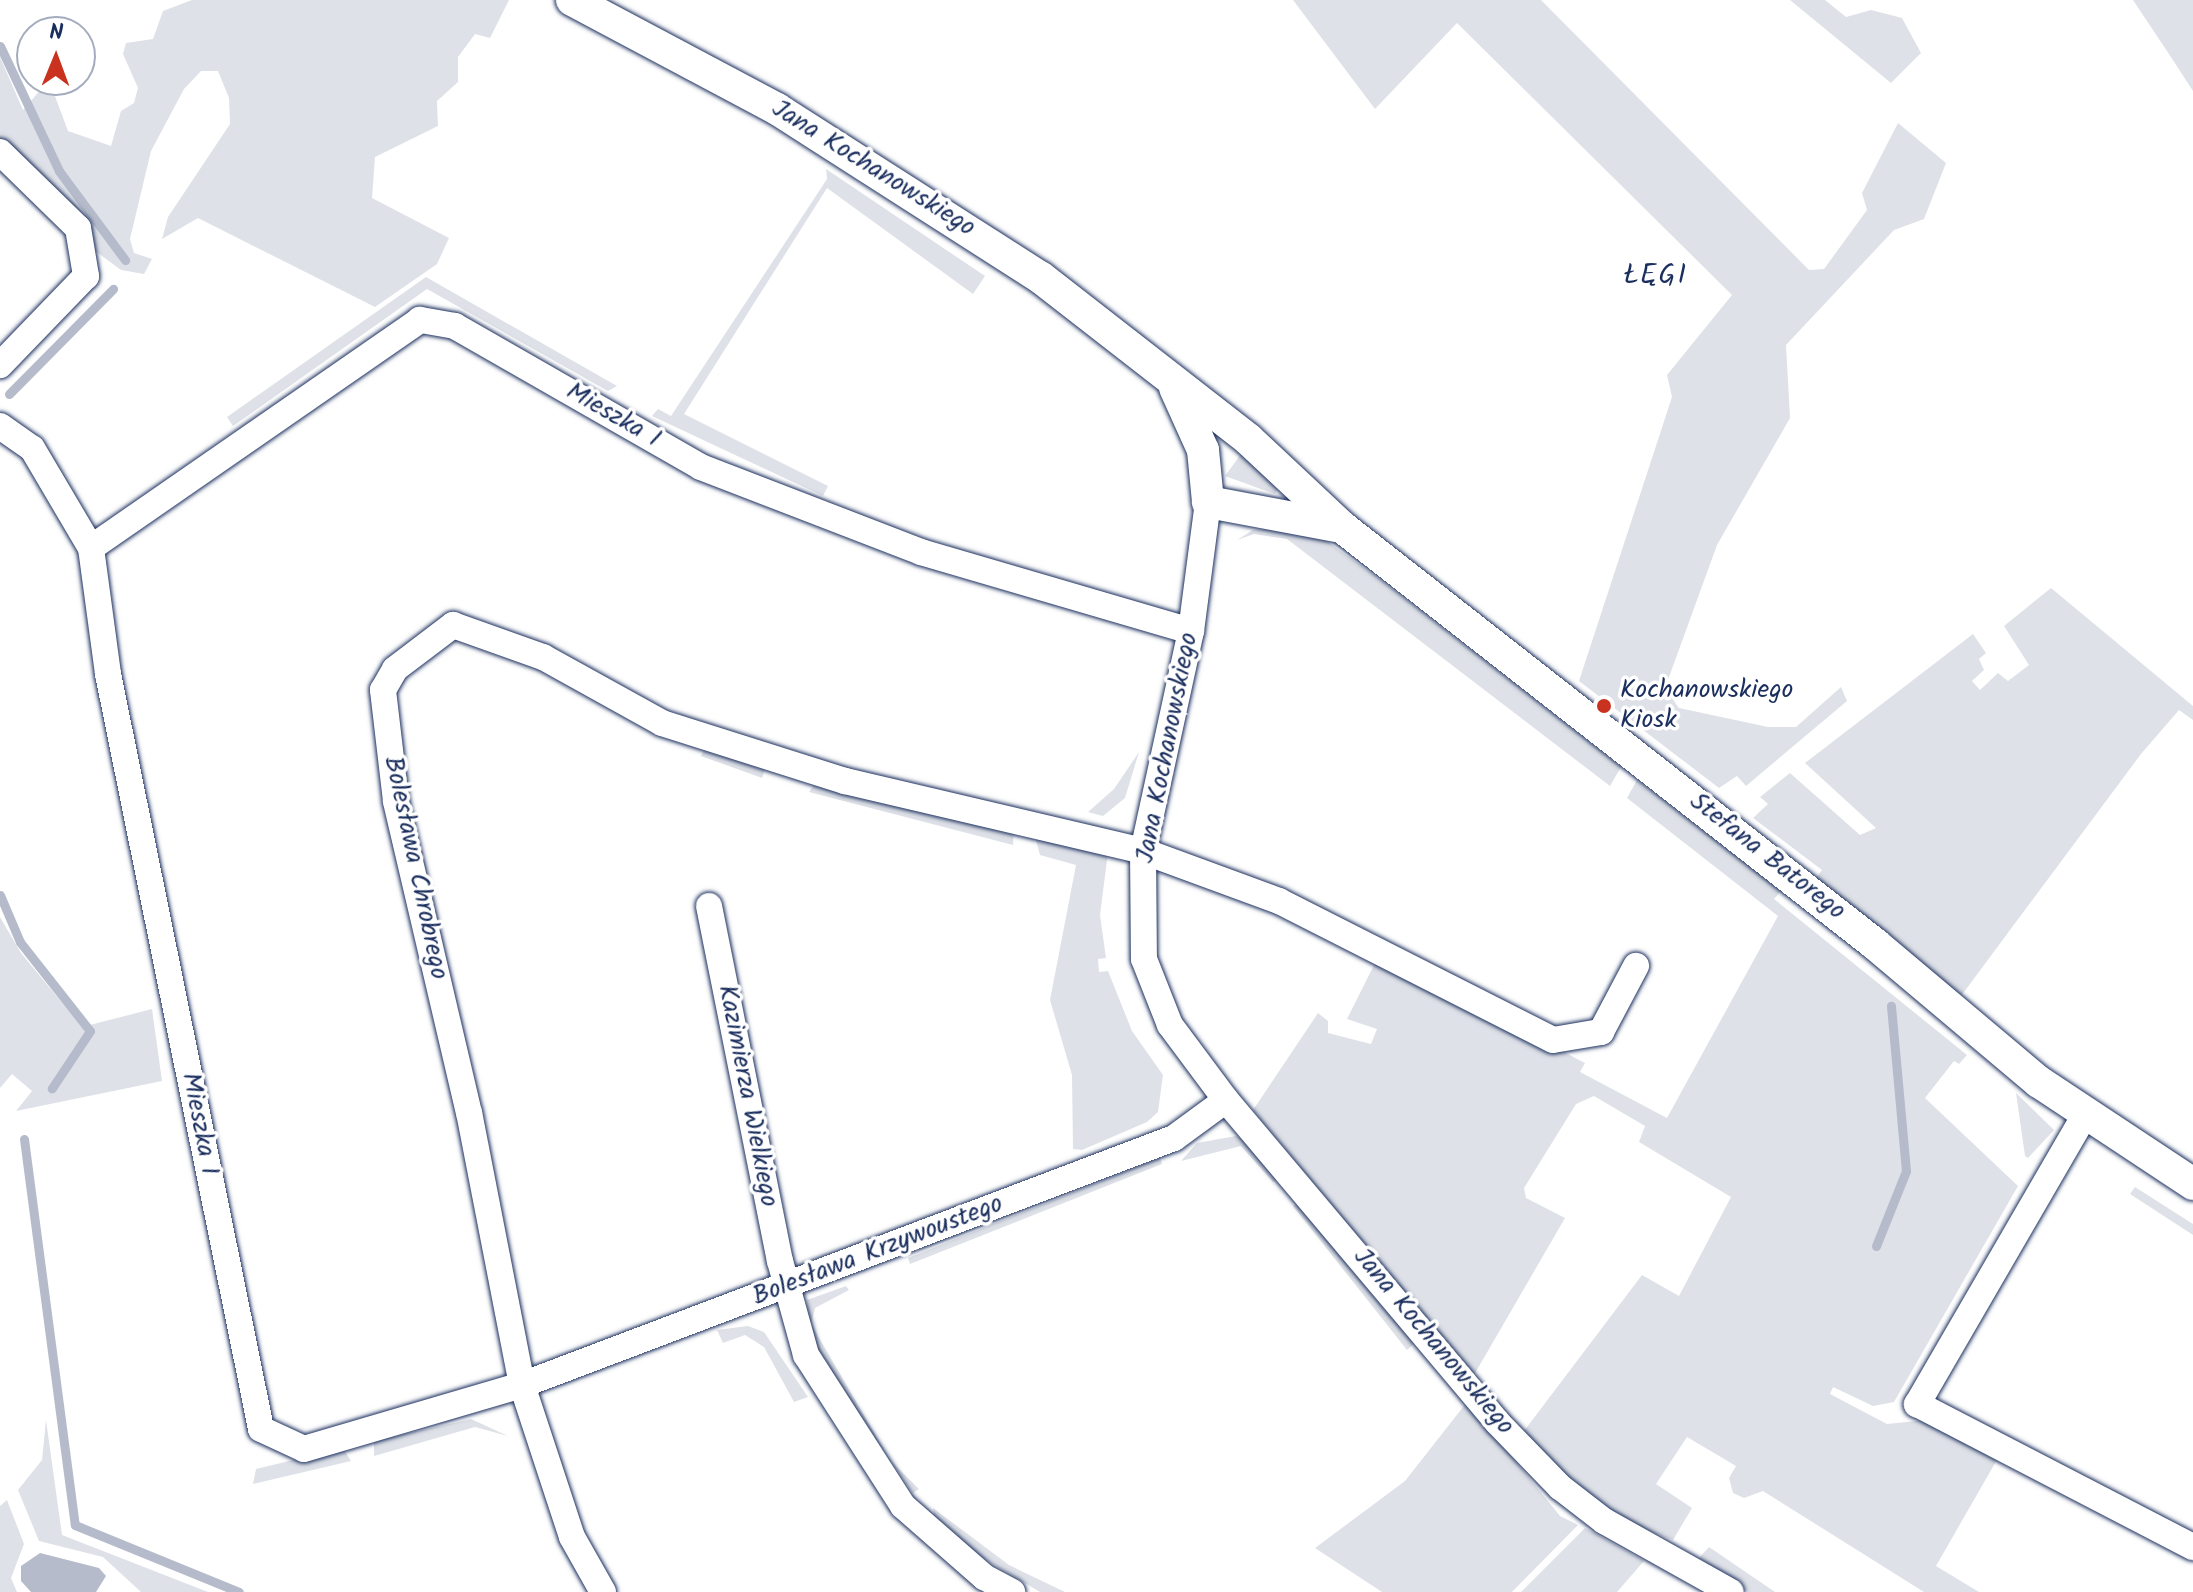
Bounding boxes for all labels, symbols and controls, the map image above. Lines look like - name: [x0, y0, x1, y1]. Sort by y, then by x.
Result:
- north arrow: [16, 16, 96, 96]
- text: N: [49, 16, 64, 51]
- street label: Jana Kochanowskiego: [765, 94, 981, 244]
- district label: ŁĘGI: [1624, 259, 1688, 293]
- street label: Mieszka I: [560, 377, 666, 455]
- street label: Jana Kochanowskiego: [1130, 630, 1206, 866]
- place label: Kochanowskiego Kiosk: [1620, 675, 1793, 736]
- marker: Kochanowskiego Kiosk: [1595, 697, 1613, 715]
- street label: Bolesława Chrobrego: [376, 754, 454, 982]
- street label: Stefana Batorego: [1683, 787, 1851, 927]
- street label: Kazimierza Wielkiego: [710, 982, 784, 1210]
- street label: Mieszka I: [174, 1070, 224, 1178]
- street label: Bolesława Krzywoustego: [748, 1189, 1008, 1313]
- street label: Jana Kochanowskiego: [1346, 1242, 1520, 1442]

